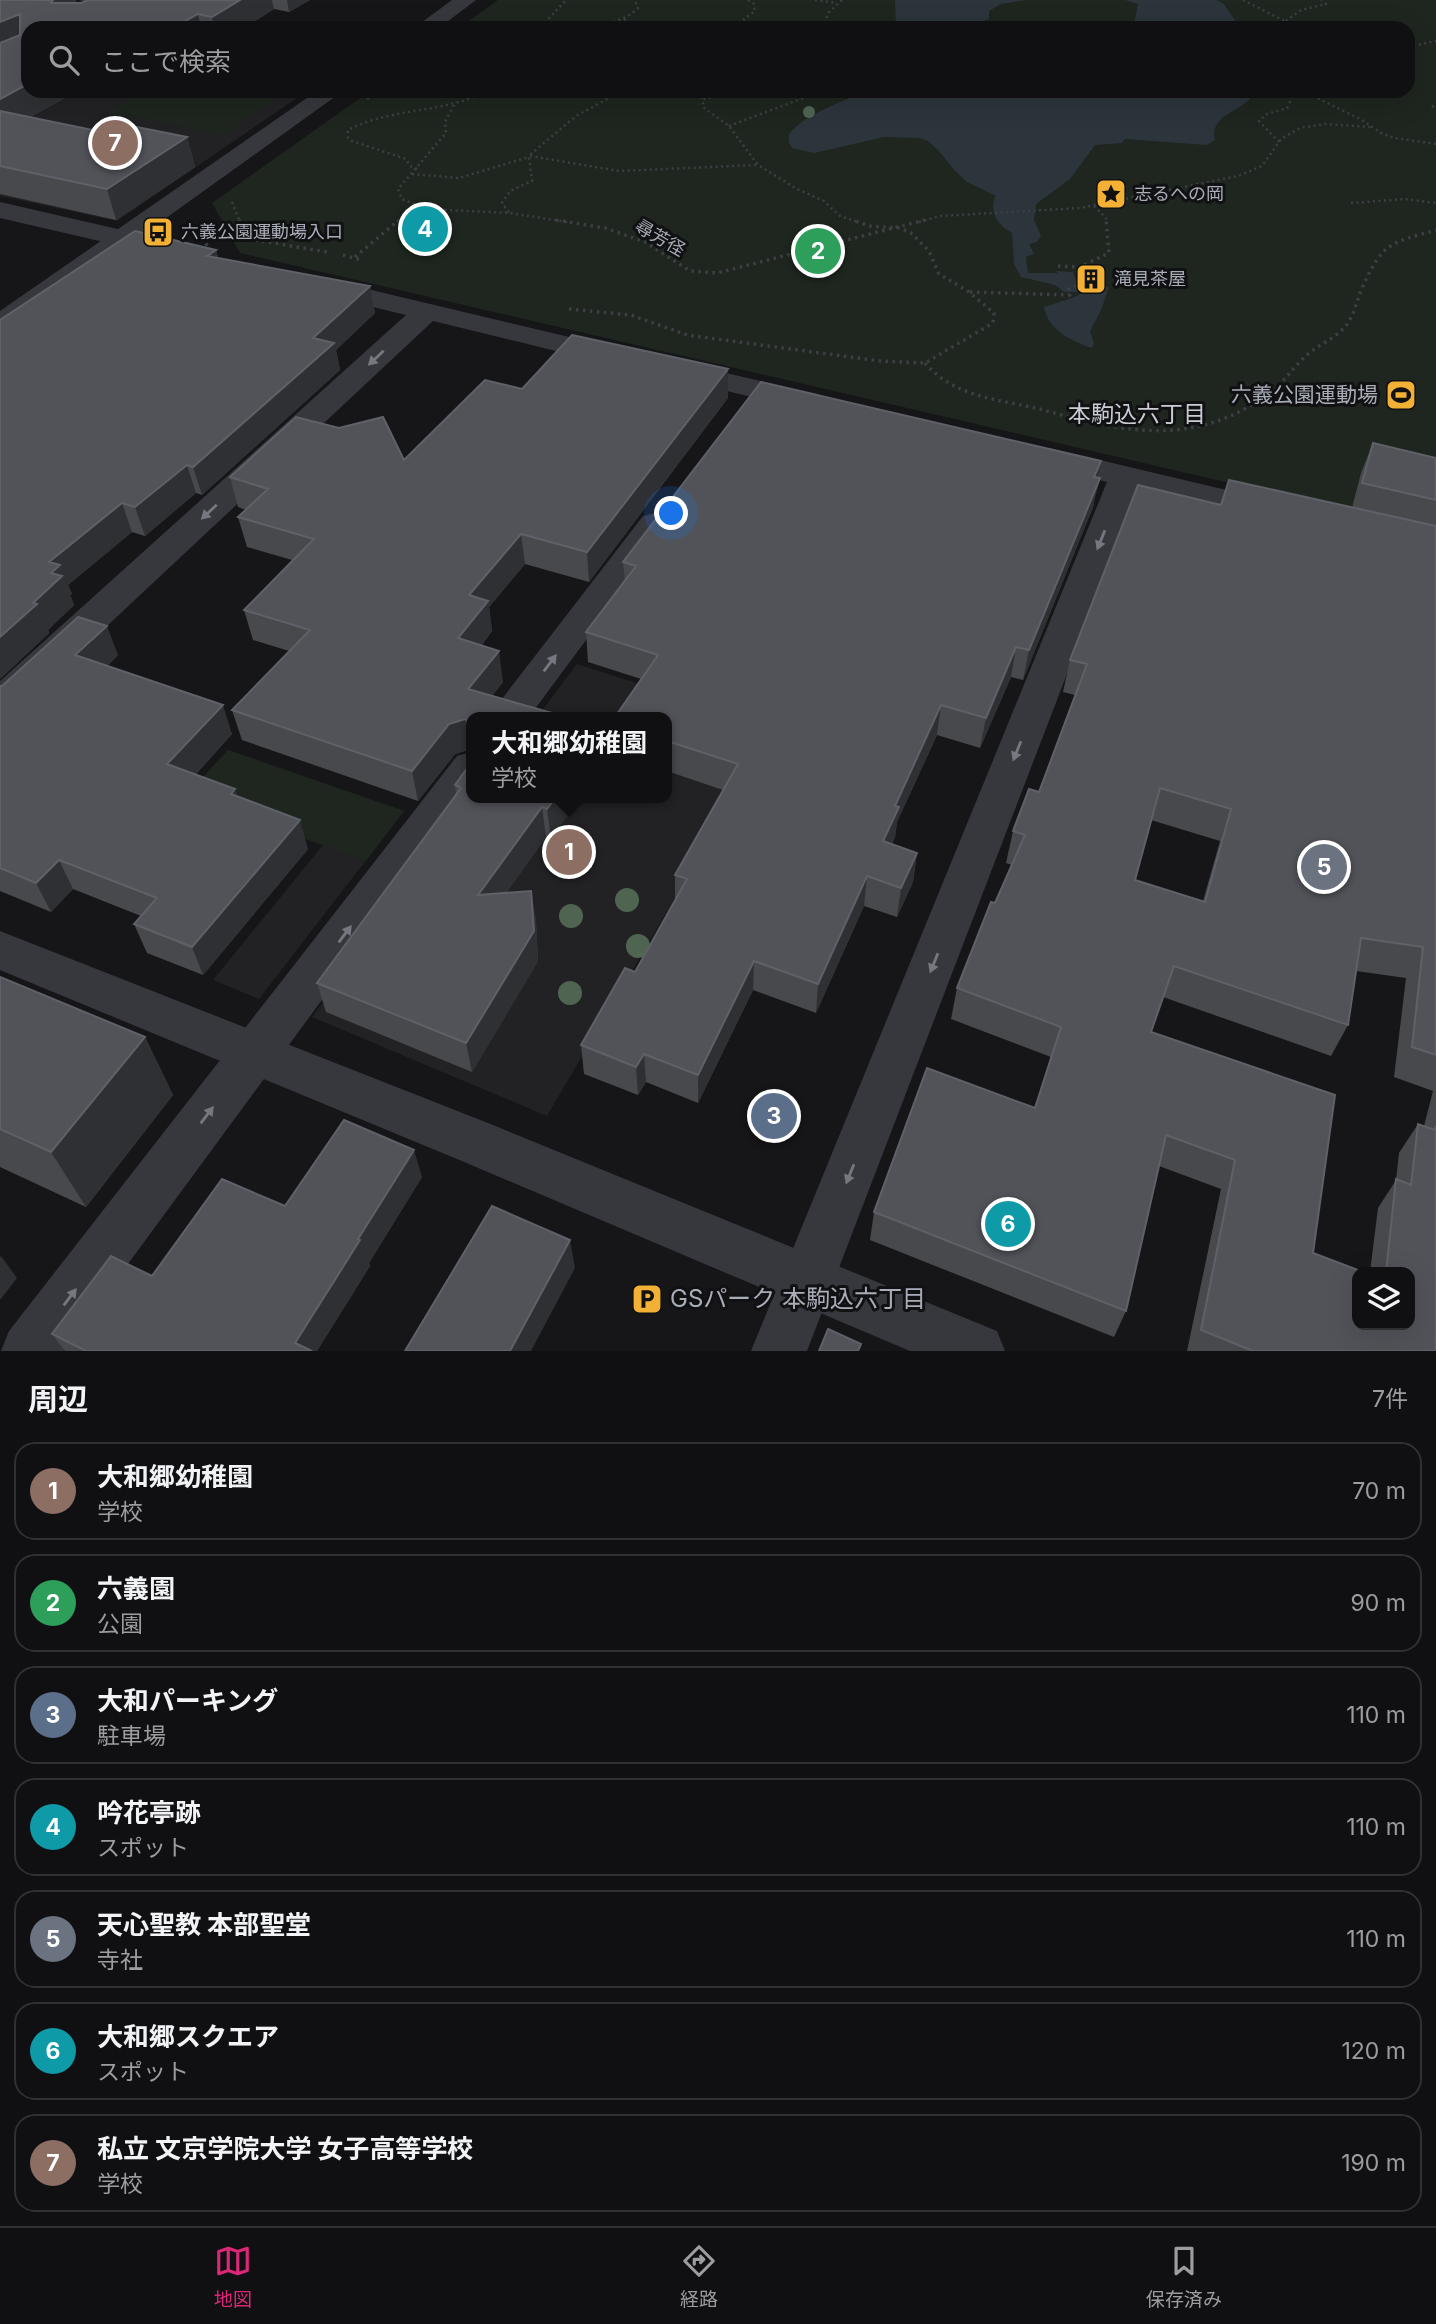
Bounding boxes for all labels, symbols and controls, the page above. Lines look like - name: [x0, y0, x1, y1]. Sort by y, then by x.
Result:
- search box: [21, 21, 1415, 98]
- icon: search: [45, 41, 83, 79]
- text: ここで検索: [101, 46, 231, 77]
- pin: 7: [92, 117, 138, 169]
- place icon: 志るへの岡: [1094, 177, 1128, 211]
- place label: 志るへの岡: [1134, 183, 1224, 204]
- pin: 4: [402, 203, 448, 255]
- bus stop icon: 六義公園運動場入口: [141, 215, 175, 249]
- street label: 尋芳径: [632, 215, 689, 260]
- place label: 六義公園運動場入口: [181, 221, 343, 242]
- pin: 2: [795, 225, 841, 277]
- building icon: 滝見茶屋: [1074, 262, 1108, 296]
- place label: 滝見茶屋: [1114, 268, 1186, 289]
- one-way arrow: [367, 350, 385, 366]
- sports icon: 六義公園運動場: [1384, 378, 1418, 412]
- place label: 六義公園運動場: [1231, 382, 1378, 407]
- district label: 本駒込六丁目: [1068, 400, 1206, 428]
- your location: [654, 496, 688, 530]
- one-way arrow: [201, 503, 218, 519]
- one-way arrow: [1096, 529, 1107, 550]
- one-way arrow: [542, 654, 556, 672]
- popup: [466, 712, 672, 803]
- text: 大和郷幼稚園: [491, 727, 647, 758]
- one-way arrow: [1012, 741, 1023, 762]
- text: 学校: [491, 764, 537, 792]
- pin: 1: [546, 826, 592, 878]
- pin: 5: [1301, 841, 1347, 893]
- one-way arrow: [337, 925, 352, 943]
- one-way arrow: [928, 952, 939, 973]
- pin: 3: [751, 1090, 797, 1142]
- one-way arrow: [200, 1106, 214, 1124]
- one-way arrow: [845, 1164, 856, 1185]
- pin: 6: [985, 1198, 1031, 1250]
- map controls: [1352, 1267, 1415, 1330]
- button: layers: [1352, 1267, 1415, 1330]
- parking icon: GSパーク 本駒込六丁目: [630, 1282, 664, 1316]
- place label: GSパーク 本駒込六丁目: [670, 1284, 926, 1313]
- one-way arrow: [63, 1288, 78, 1306]
- text: 周辺: [28, 1381, 88, 1417]
- text: 7件: [1372, 1385, 1408, 1413]
- text: 大和郷幼稚園: [97, 1461, 253, 1492]
- text: 1: [48, 1477, 58, 1505]
- text: 70 m: [1352, 1477, 1406, 1505]
- text: 学校: [97, 1498, 143, 1526]
- text: 六義園: [97, 1573, 175, 1604]
- text: 2: [46, 1589, 60, 1617]
- text: 90 m: [1351, 1589, 1406, 1617]
- text: 公園: [97, 1610, 143, 1638]
- text: 大和パーキング: [97, 1685, 278, 1716]
- text: 3: [46, 1701, 60, 1729]
- text: 110 m: [1346, 1701, 1406, 1729]
- text: 駐車場: [97, 1722, 166, 1750]
- text: 吟花亭跡: [97, 1797, 201, 1828]
- text: 4: [45, 1813, 61, 1841]
- text: 110 m: [1346, 1813, 1406, 1841]
- text: スポット: [97, 1834, 189, 1862]
- text: 天心聖教 本部聖堂: [97, 1909, 311, 1940]
- text: 5: [46, 1925, 60, 1953]
- text: 110 m: [1346, 1925, 1406, 1953]
- text: 寺社: [97, 1946, 143, 1974]
- text: 大和郷スクエア: [97, 2021, 279, 2052]
- text: 6: [46, 2037, 60, 2065]
- text: 120 m: [1341, 2037, 1406, 2065]
- text: スポット: [97, 2058, 189, 2086]
- text: 私立 文京学院大学 女子高等学校: [97, 2133, 473, 2164]
- text: 7: [46, 2149, 60, 2177]
- text: 190 m: [1341, 2149, 1406, 2177]
- text: 学校: [97, 2170, 143, 2198]
- tab: 地図: [214, 2242, 252, 2311]
- tab: 経路: [680, 2242, 718, 2311]
- tab: 保存済み: [1146, 2242, 1222, 2311]

